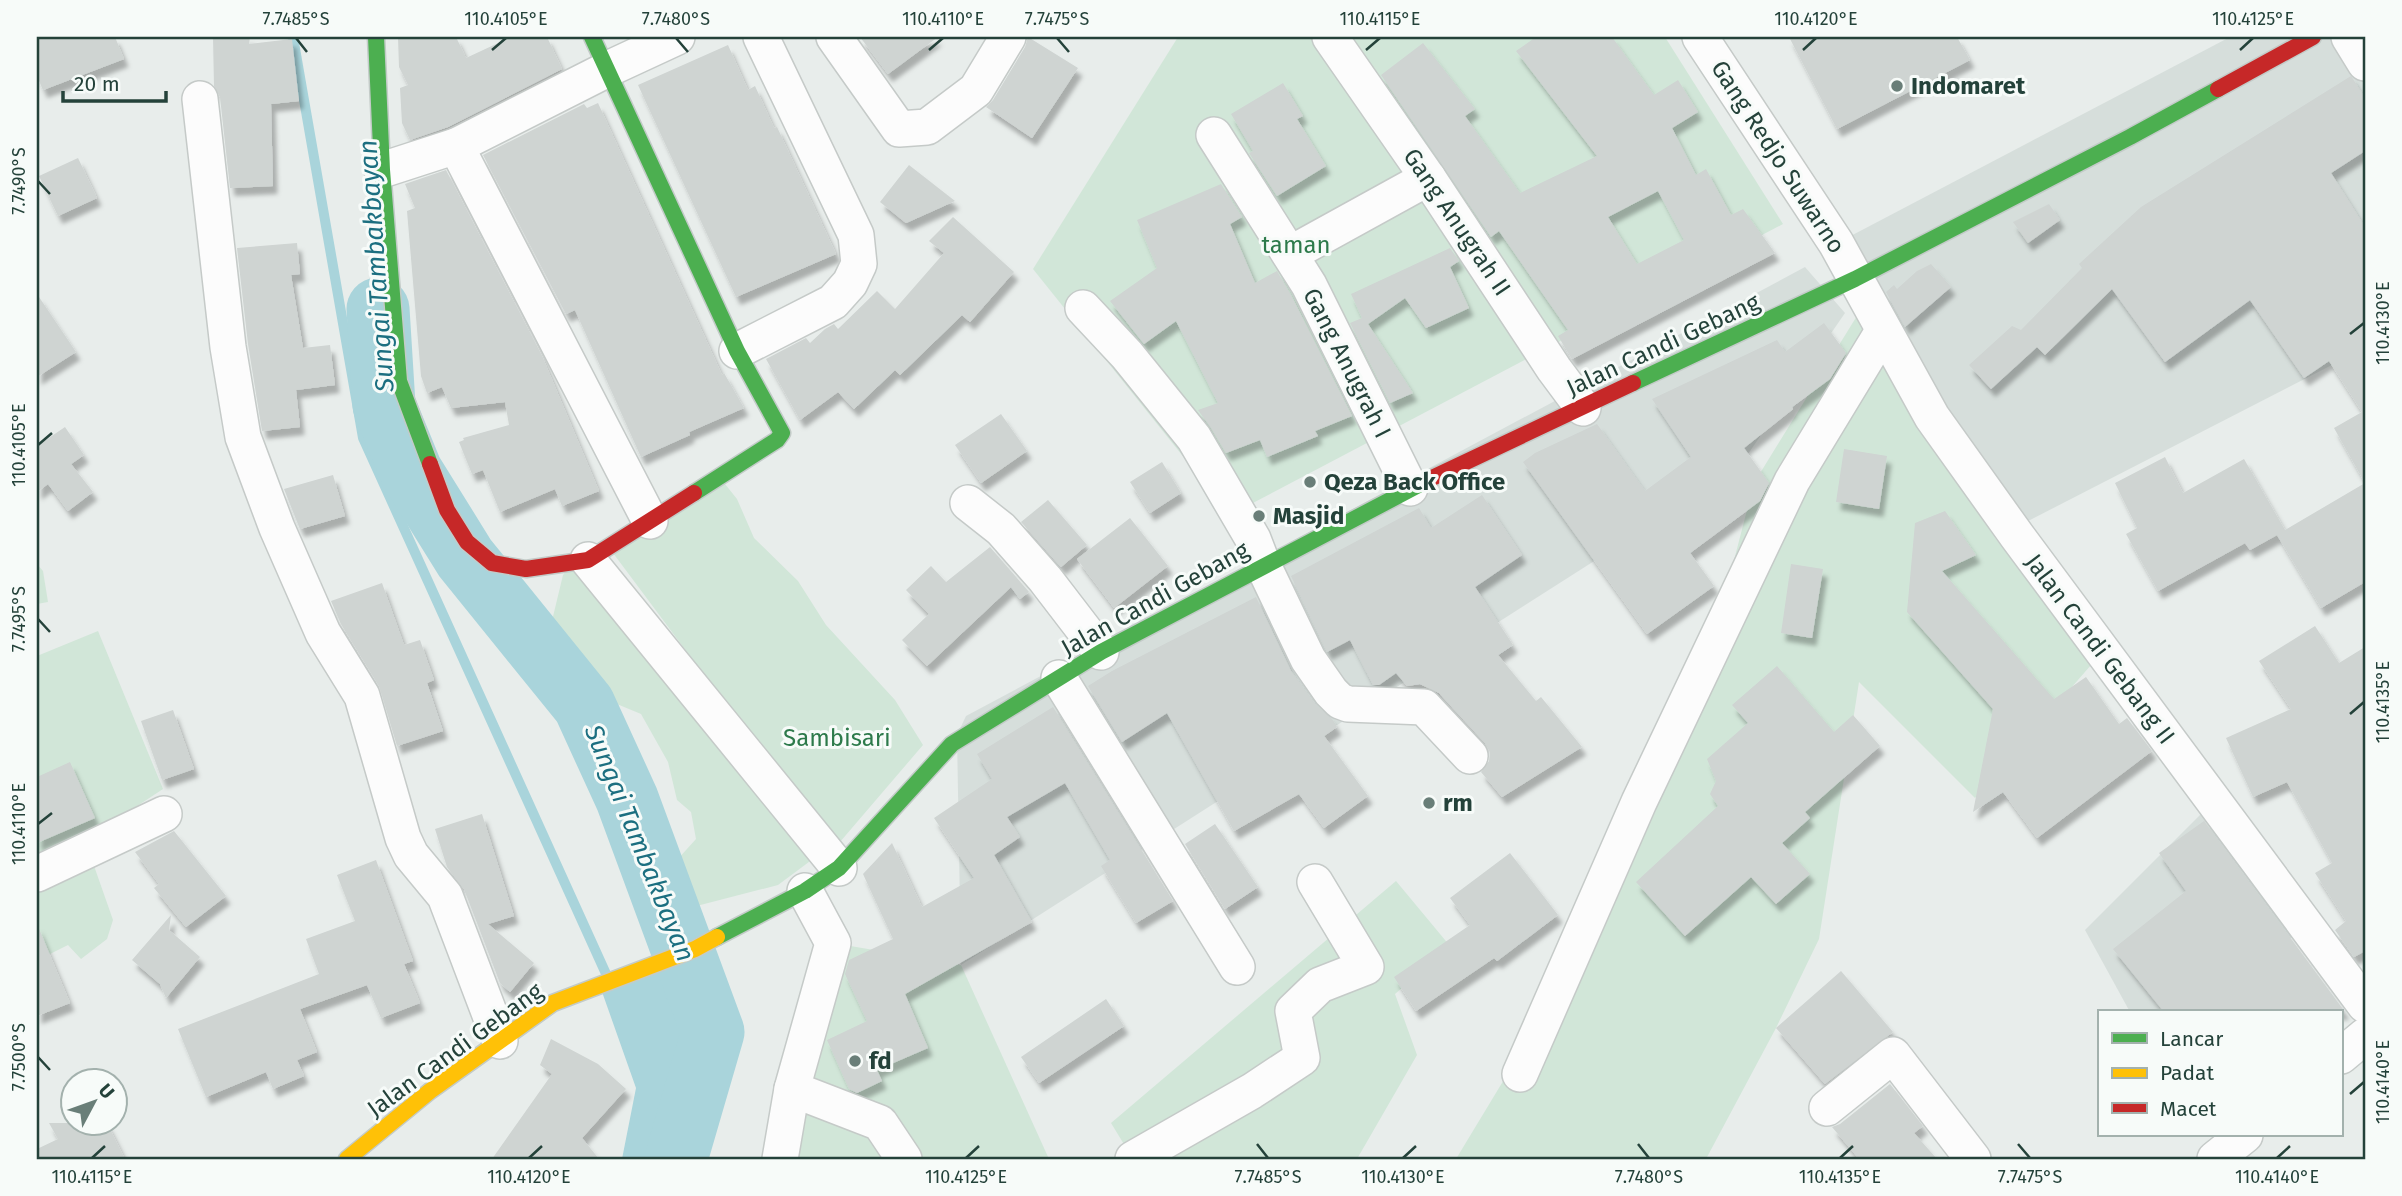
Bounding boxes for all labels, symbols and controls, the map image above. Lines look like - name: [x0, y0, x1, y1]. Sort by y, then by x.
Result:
- text: 7.7485°S: [262, 8, 330, 30]
- text: 110.4105°E: [464, 8, 548, 30]
- text: 7.7480°S: [642, 8, 710, 30]
- text: 110.4110°E: [902, 8, 984, 30]
- text: 7.7475°S: [1025, 8, 1089, 30]
- text: 110.4115°E: [1340, 8, 1420, 30]
- text: 110.4120°E: [1774, 8, 1858, 30]
- text: 110.4125°E: [2212, 8, 2294, 30]
- street label: Gang Redjo Suwarno: [1705, 55, 1851, 259]
- scale bar: [63, 60, 166, 104]
- text: 20 m: [74, 71, 120, 97]
- place label: Indomaret: [1911, 72, 2026, 100]
- marker: Indomaret: [1889, 78, 1905, 94]
- water label: Sungai Tambakbayan: [352, 139, 401, 394]
- street label: Gang Anugrah II: [1397, 143, 1517, 301]
- text: 7.7490°S: [8, 147, 30, 215]
- park label: taman: [1261, 231, 1331, 259]
- text: 110.4130°E: [2372, 281, 2394, 365]
- street label: Gang Anugrah I: [1297, 283, 1397, 443]
- street label: Jalan Candi Gebang: [1562, 288, 1765, 402]
- text: 110.4105°E: [8, 403, 30, 487]
- place label: Qeza Back Office: [1324, 468, 1505, 496]
- marker: Qeza Back Office: [1302, 474, 1318, 490]
- place label: Masjid: [1273, 502, 1344, 530]
- marker: Masjid: [1251, 508, 1267, 524]
- street label: Jalan Candi Gebang: [1056, 536, 1254, 662]
- street label: Jalan Candi Gebang II: [2019, 548, 2181, 750]
- text: 7.7495°S: [8, 586, 30, 652]
- text: 110.4135°E: [2372, 661, 2394, 743]
- water label: Sungai Tambakbayan: [577, 719, 701, 966]
- park label: Sambisari: [783, 724, 891, 752]
- text: 110.4110°E: [8, 783, 30, 865]
- place label: rm: [1443, 789, 1473, 817]
- marker: rm: [1421, 795, 1437, 811]
- street label: Jalan Candi Gebang: [362, 977, 549, 1123]
- legend: [2098, 1010, 2342, 1136]
- text: 7.7500°S: [8, 1023, 30, 1091]
- text: Lancar: [2160, 1026, 2223, 1052]
- text: 110.4140°E: [2372, 1040, 2394, 1124]
- place label: fd: [869, 1047, 892, 1075]
- marker: fd: [847, 1053, 863, 1069]
- text: Padat: [2160, 1060, 2214, 1086]
- north arrow: [60, 1066, 130, 1136]
- text: U: [94, 1079, 119, 1103]
- text: Macet: [2160, 1096, 2217, 1122]
- text: 110.4115°E: [52, 1166, 132, 1188]
- text: 110.4120°E: [487, 1166, 571, 1188]
- text: 110.4125°E: [925, 1166, 1007, 1188]
- text: 7.7485°S: [1234, 1166, 1302, 1188]
- text: 110.4130°E: [1361, 1166, 1445, 1188]
- text: 7.7480°S: [1615, 1166, 1683, 1188]
- text: 110.4135°E: [1799, 1166, 1881, 1188]
- text: 7.7475°S: [1998, 1166, 2062, 1188]
- text: 110.4140°E: [2235, 1166, 2319, 1188]

